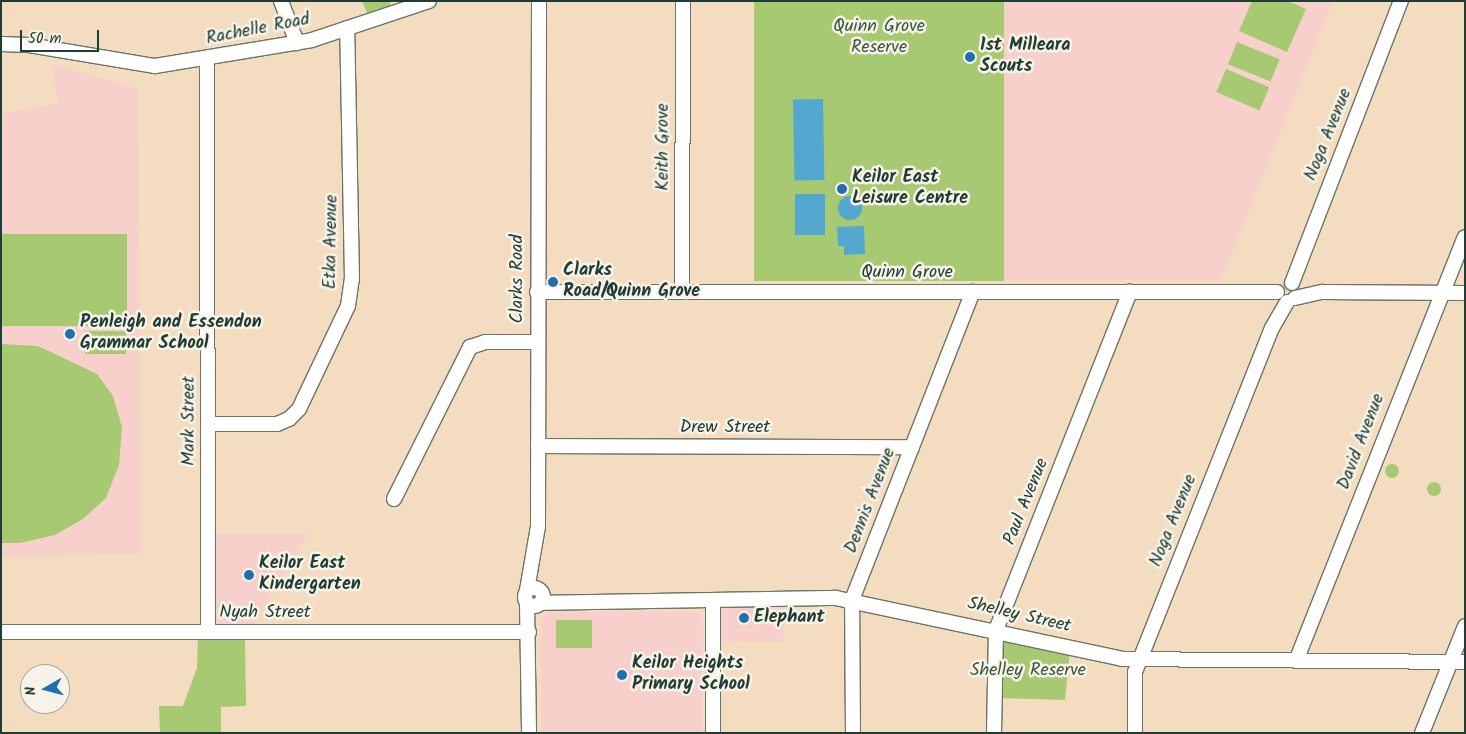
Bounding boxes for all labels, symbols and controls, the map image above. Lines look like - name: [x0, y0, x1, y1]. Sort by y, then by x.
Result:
- street label: Rachelle Road: [204, 9, 312, 51]
- park label: Quinn Grove Reserve: [833, 17, 925, 59]
- scale bar: [22, 20, 101, 52]
- text: 50 m: [28, 27, 62, 51]
- place label: 1st Milleara Scouts: [980, 36, 1070, 78]
- marker: 1st Milleara Scouts: [964, 51, 976, 63]
- street label: Noga Avenue: [1301, 86, 1357, 184]
- street label: Keith Grove: [653, 103, 675, 191]
- place label: Keilor East Leisure Centre: [852, 168, 968, 210]
- marker: Keilor East Leisure Centre: [836, 183, 848, 195]
- street label: Etka Avenue: [320, 195, 344, 289]
- street label: Clarks Road: [507, 234, 529, 324]
- place label: Clarks Road/Quinn Grove: [563, 261, 700, 304]
- street label: Quinn Grove: [861, 262, 953, 284]
- marker: Clarks Road/Quinn Grove: [547, 276, 559, 288]
- place label: Penleigh and Essendon Grammar School: [80, 313, 262, 356]
- marker: Penleigh and Essendon Grammar School: [64, 328, 76, 340]
- street label: Mark Street: [179, 376, 201, 466]
- street label: David Avenue: [1334, 391, 1390, 493]
- street label: Drew Street: [680, 417, 770, 439]
- street label: Dennis Avenue: [841, 445, 901, 557]
- street label: Paul Avenue: [1000, 456, 1054, 548]
- street label: Noga Avenue: [1146, 472, 1202, 570]
- place label: Keilor East Kindergarten: [259, 554, 361, 596]
- marker: Keilor East Kindergarten: [243, 569, 255, 581]
- street label: Shelley Street: [965, 594, 1073, 638]
- street label: Nyah Street: [219, 602, 311, 624]
- place label: Elephant: [754, 607, 825, 629]
- marker: Elephant: [738, 612, 750, 624]
- place label: Keilor Heights Primary School: [632, 654, 750, 696]
- park label: Shelley Reserve: [970, 660, 1086, 682]
- north arrow: [20, 664, 70, 714]
- marker: Keilor Heights Primary School: [616, 669, 628, 681]
- text: N: [20, 685, 43, 697]

